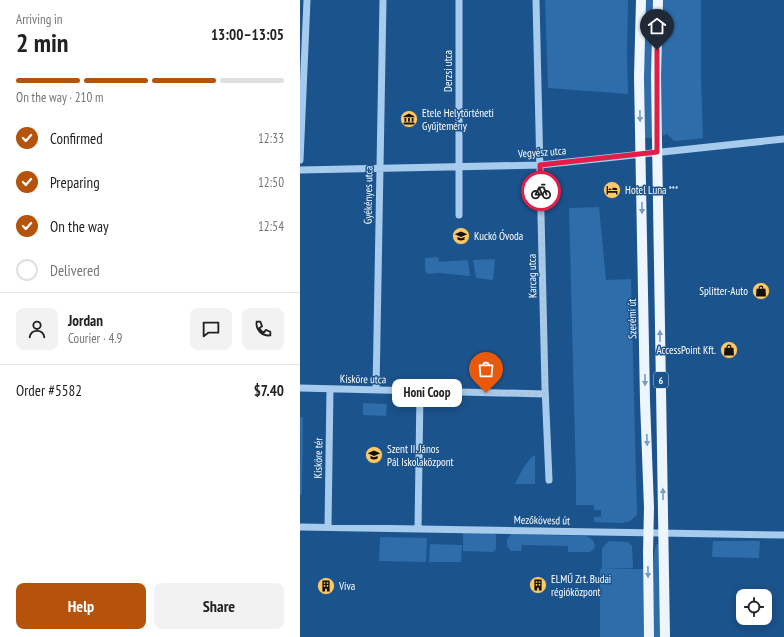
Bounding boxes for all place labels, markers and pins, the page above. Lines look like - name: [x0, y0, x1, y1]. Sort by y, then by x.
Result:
- pin: [640, 9, 674, 50]
- place label: Etele Helytörténeti Gyűjtemény: [422, 106, 494, 133]
- museum icon: Etele Helytörténeti Gyűjtemény: [399, 109, 419, 129]
- hotel icon: Hotel Luna ***: [602, 180, 622, 200]
- place label: Hotel Luna ***: [625, 183, 678, 197]
- school or university icon: Kuckó Óvoda: [451, 226, 471, 246]
- place label: Kuckó Óvoda: [474, 229, 523, 243]
- shop icon: Splitter-Auto: [751, 281, 771, 301]
- place label: Splitter-Auto: [699, 284, 748, 298]
- shop icon: AccessPoint Kft.: [719, 340, 739, 360]
- place label: AccessPoint Kft.: [656, 343, 716, 357]
- pin: [469, 352, 503, 393]
- callout: Honi Coop: [392, 379, 462, 407]
- place label: Szent II. János Pál Iskolaközpont: [387, 442, 454, 469]
- school or university icon: Szent II. János Pál Iskolaközpont: [364, 445, 384, 465]
- place label: ELMŰ Zrt. Budai régióközpont: [551, 572, 611, 599]
- building icon: ELMŰ Zrt. Budai régióközpont: [528, 575, 548, 595]
- building icon: Viva: [316, 576, 336, 596]
- place label: Viva: [338, 579, 355, 593]

